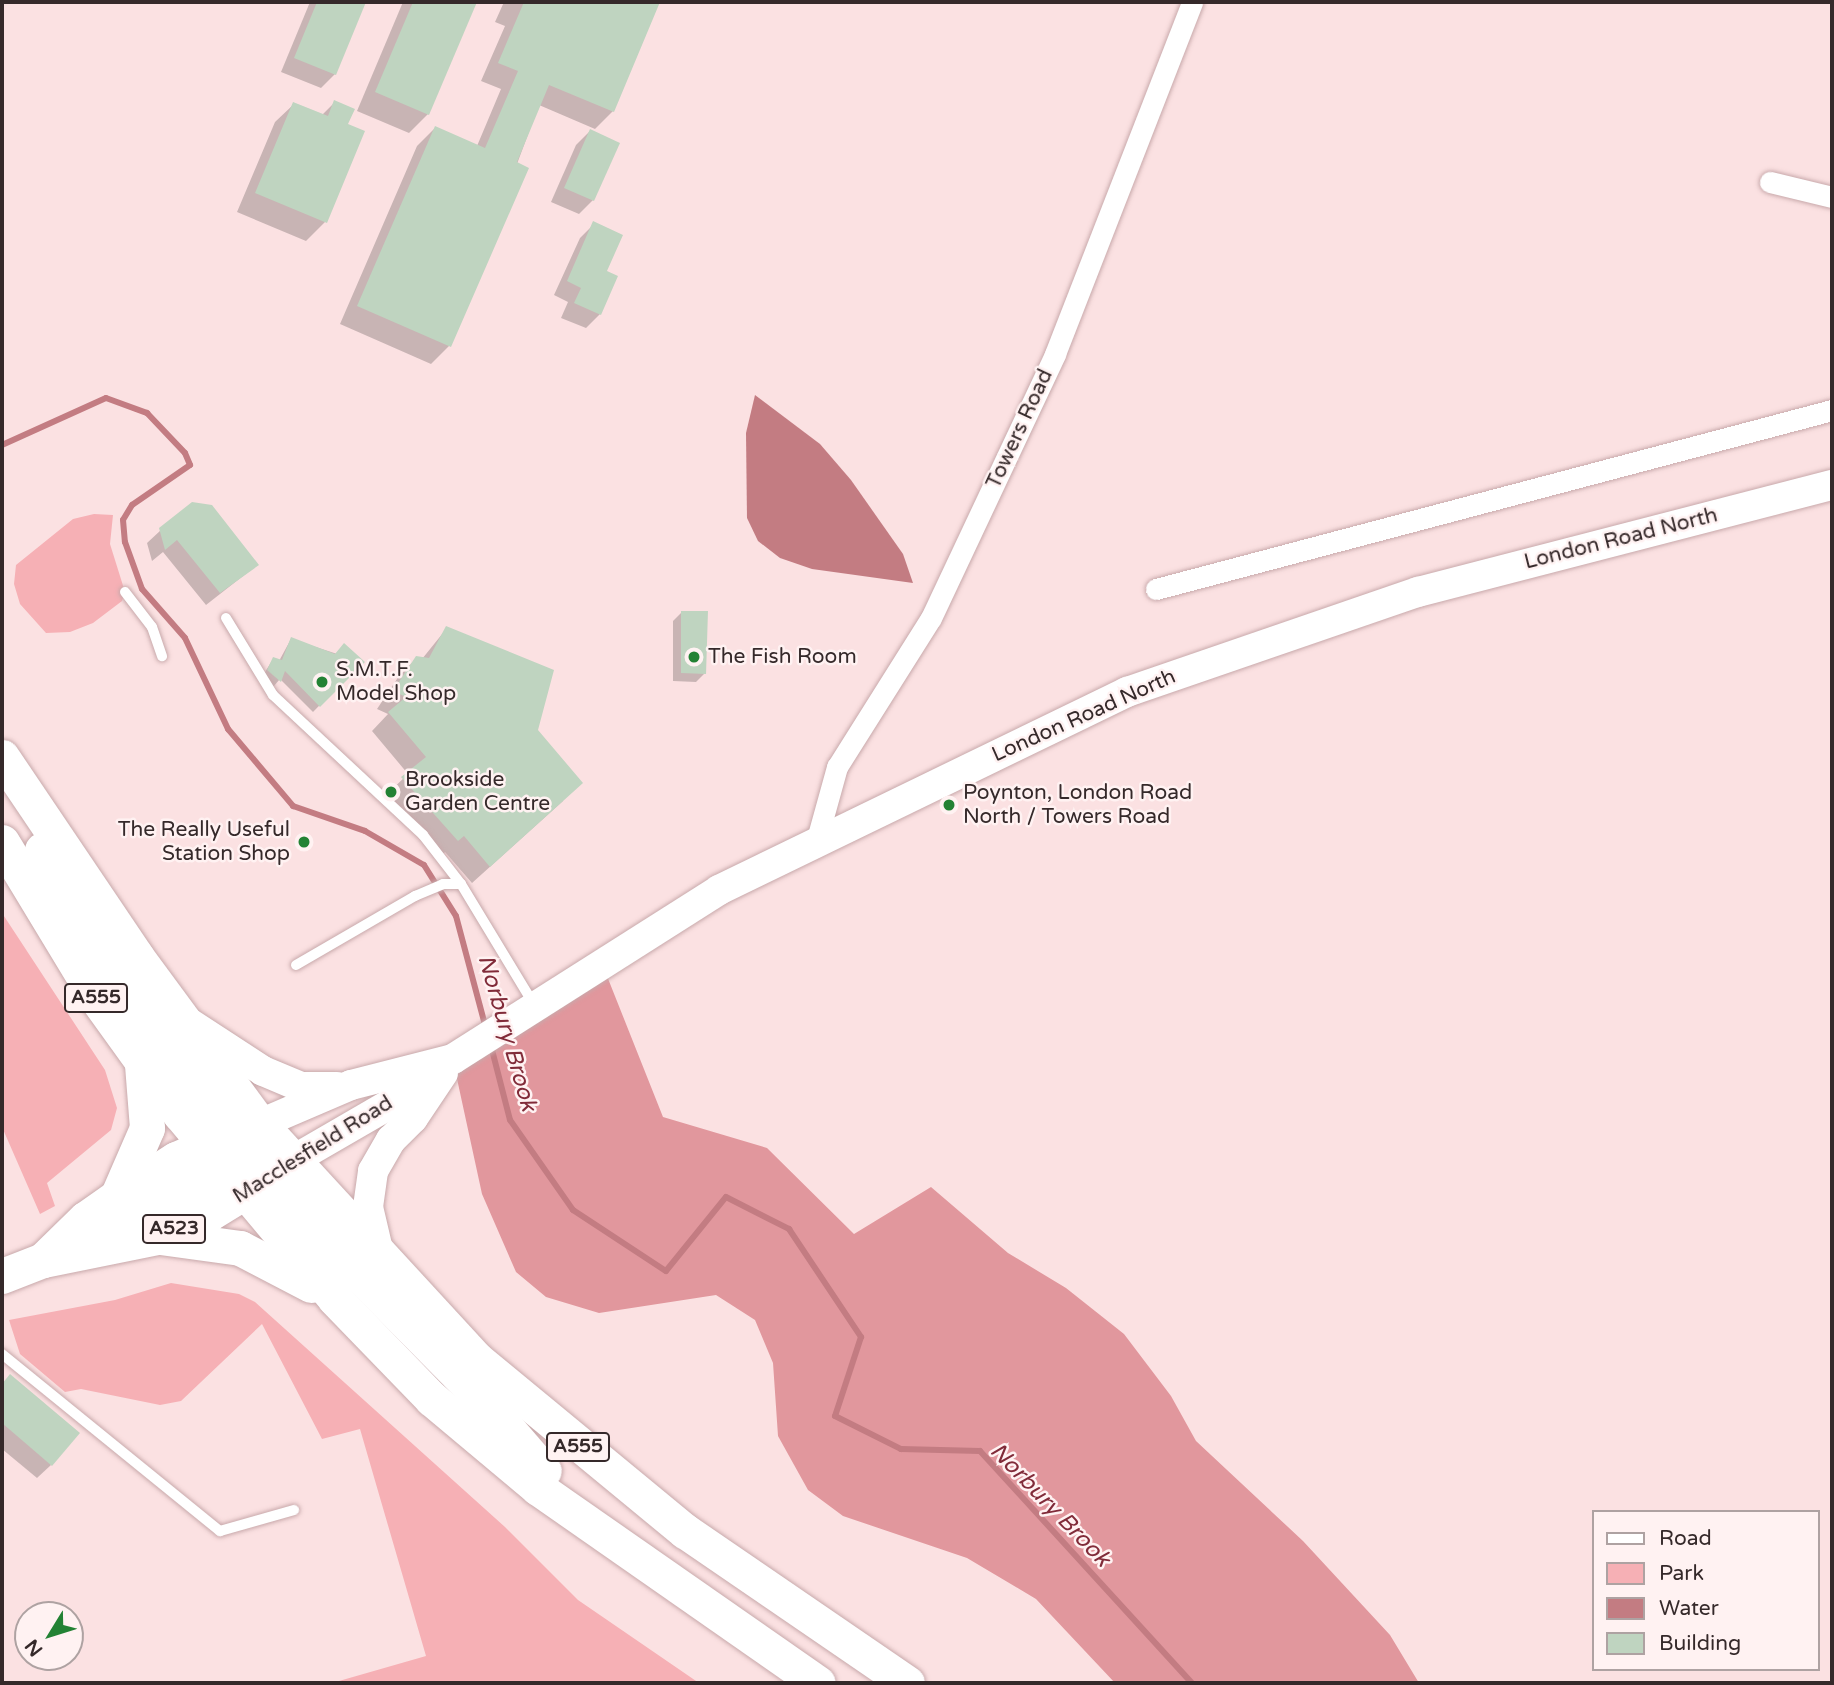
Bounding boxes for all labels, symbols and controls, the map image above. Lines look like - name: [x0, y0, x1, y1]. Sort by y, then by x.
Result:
- street label: Towers Road: [981, 365, 1059, 493]
- street label: London Road North: [1522, 503, 1720, 575]
- place label: The Fish Room: [708, 644, 857, 670]
- marker: The Fish Room: [686, 649, 702, 665]
- place label: S.M.T.F. Model Shop: [336, 657, 456, 707]
- street label: London Road North: [988, 664, 1180, 768]
- marker: S.M.T.F. Model Shop: [314, 674, 330, 690]
- place label: Brookside Garden Centre: [405, 767, 550, 817]
- place label: Poynton, London Road North / Towers Road: [963, 780, 1192, 830]
- marker: Brookside Garden Centre: [383, 784, 399, 800]
- marker: Poynton, London Road North / Towers Road: [941, 797, 957, 813]
- place label: The Really Useful Station Shop: [118, 817, 290, 867]
- marker: The Really Useful Station Shop: [296, 834, 312, 850]
- water label: Norbury Brook: [471, 952, 543, 1114]
- road number: A555: [63, 982, 129, 1014]
- street label: Macclesfield Road: [228, 1091, 398, 1209]
- road number: A523: [141, 1214, 207, 1245]
- road number: A555: [545, 1432, 611, 1462]
- water label: Norbury Brook: [984, 1437, 1116, 1573]
- legend: [1592, 1510, 1820, 1671]
- text: Road: [1659, 1526, 1712, 1551]
- text: Park: [1659, 1561, 1704, 1586]
- text: Water: [1659, 1596, 1719, 1621]
- north arrow: [14, 1601, 84, 1671]
- text: Building: [1659, 1631, 1741, 1656]
- text: N: [21, 1635, 47, 1660]

